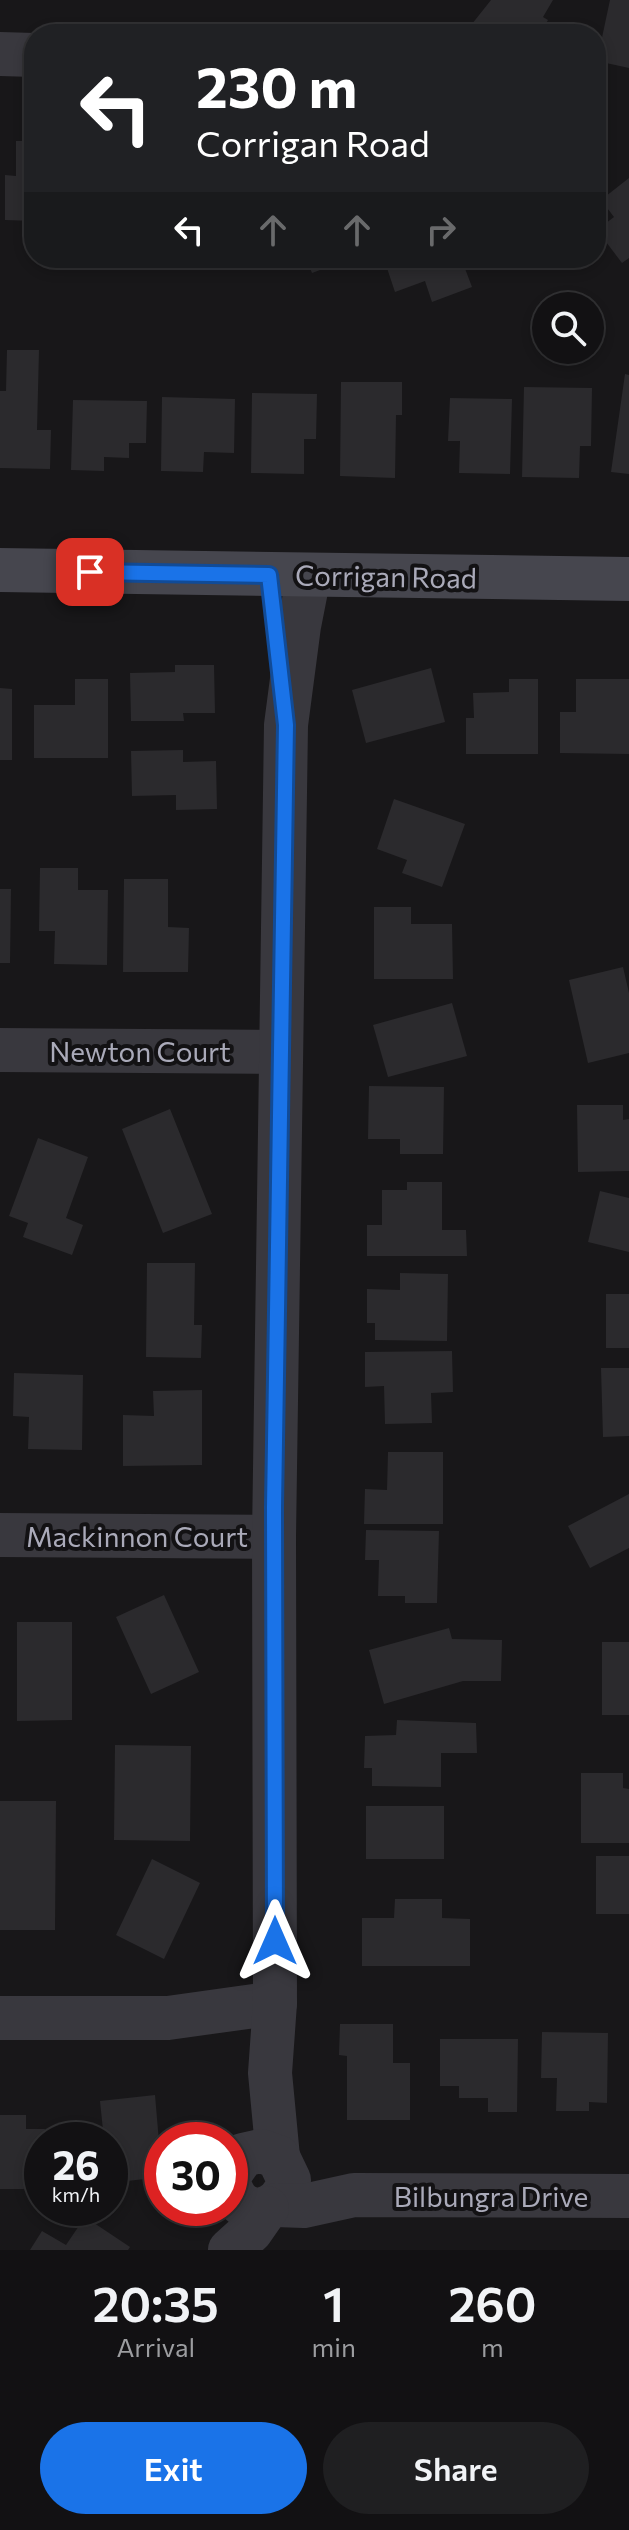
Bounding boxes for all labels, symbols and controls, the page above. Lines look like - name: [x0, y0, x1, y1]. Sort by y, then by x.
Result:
- text: 230 m: [196, 51, 357, 120]
- icon: left: [64, 56, 168, 160]
- text: Corrigan Road: [196, 120, 430, 164]
- icon: left: [167, 208, 211, 252]
- icon: ahead: [251, 208, 295, 252]
- icon: ahead: [335, 208, 379, 252]
- icon: right: [419, 208, 463, 252]
- map controls: [532, 292, 604, 364]
- button: search: [532, 292, 604, 364]
- pin: [56, 538, 124, 606]
- icon: arrive: [68, 550, 112, 594]
- street label: Corrigan Road: [295, 557, 477, 595]
- street label: Newton Court: [49, 1034, 231, 1068]
- street label: Mackinnon Court: [26, 1519, 248, 1553]
- position arrow: [233, 1899, 317, 1983]
- speed limit sign: 30: [144, 2122, 248, 2226]
- text: 26: [52, 2139, 100, 2188]
- street label: Bilbungra Drive: [394, 2179, 588, 2213]
- text: km/h: [52, 2182, 100, 2206]
- text: 20:35: [93, 2273, 219, 2332]
- text: 1: [323, 2273, 344, 2332]
- text: 260: [448, 2273, 536, 2332]
- text: Arrival: [116, 2331, 195, 2362]
- text: min: [312, 2331, 356, 2362]
- text: m: [481, 2331, 504, 2362]
- button: Exit: [40, 2422, 307, 2514]
- button: Share: [323, 2422, 589, 2514]

